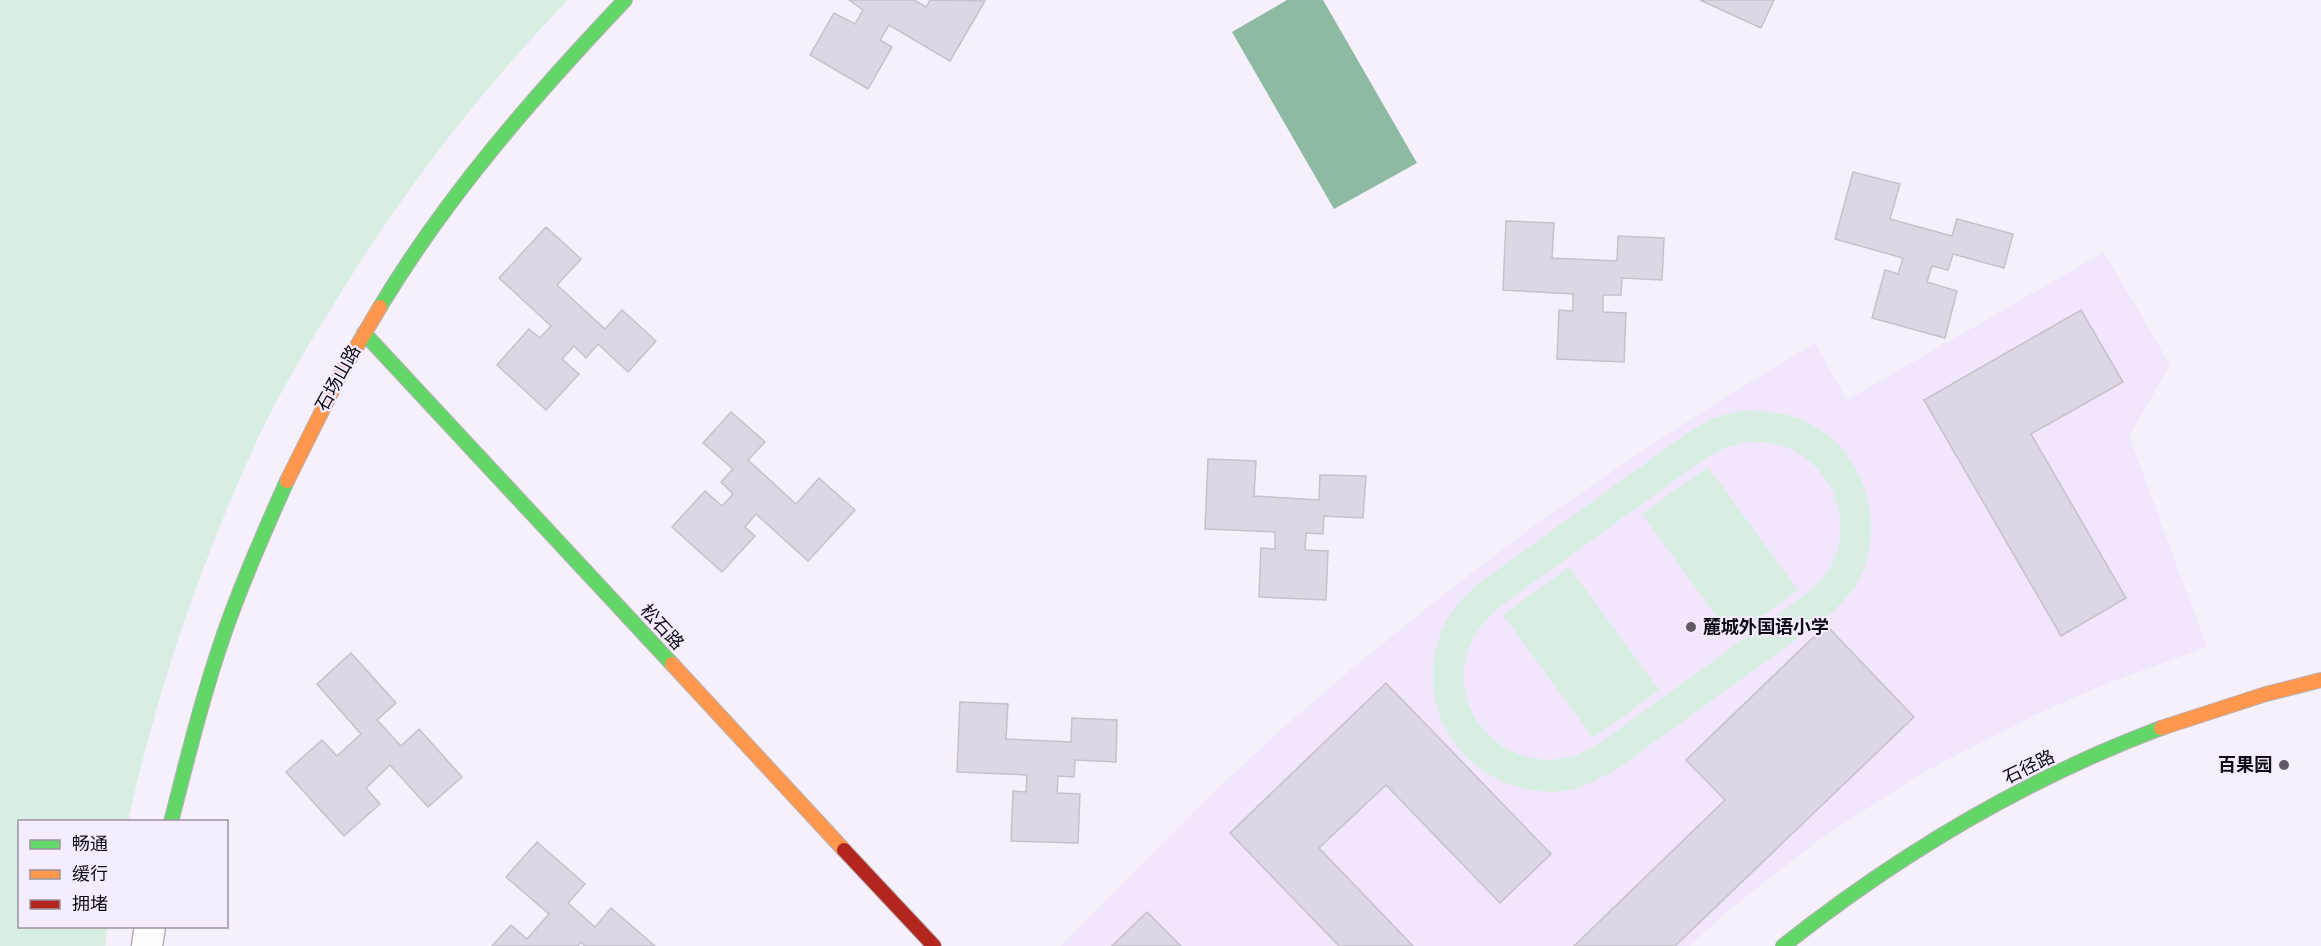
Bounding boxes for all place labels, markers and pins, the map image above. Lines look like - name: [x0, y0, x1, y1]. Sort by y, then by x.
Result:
- place label: 麓城外国语小学: [1703, 616, 1829, 638]
- marker: 麓城外国语小学: [1684, 620, 1698, 634]
- place label: 百果园: [2218, 754, 2272, 776]
- marker: 百果园: [2277, 758, 2291, 772]

